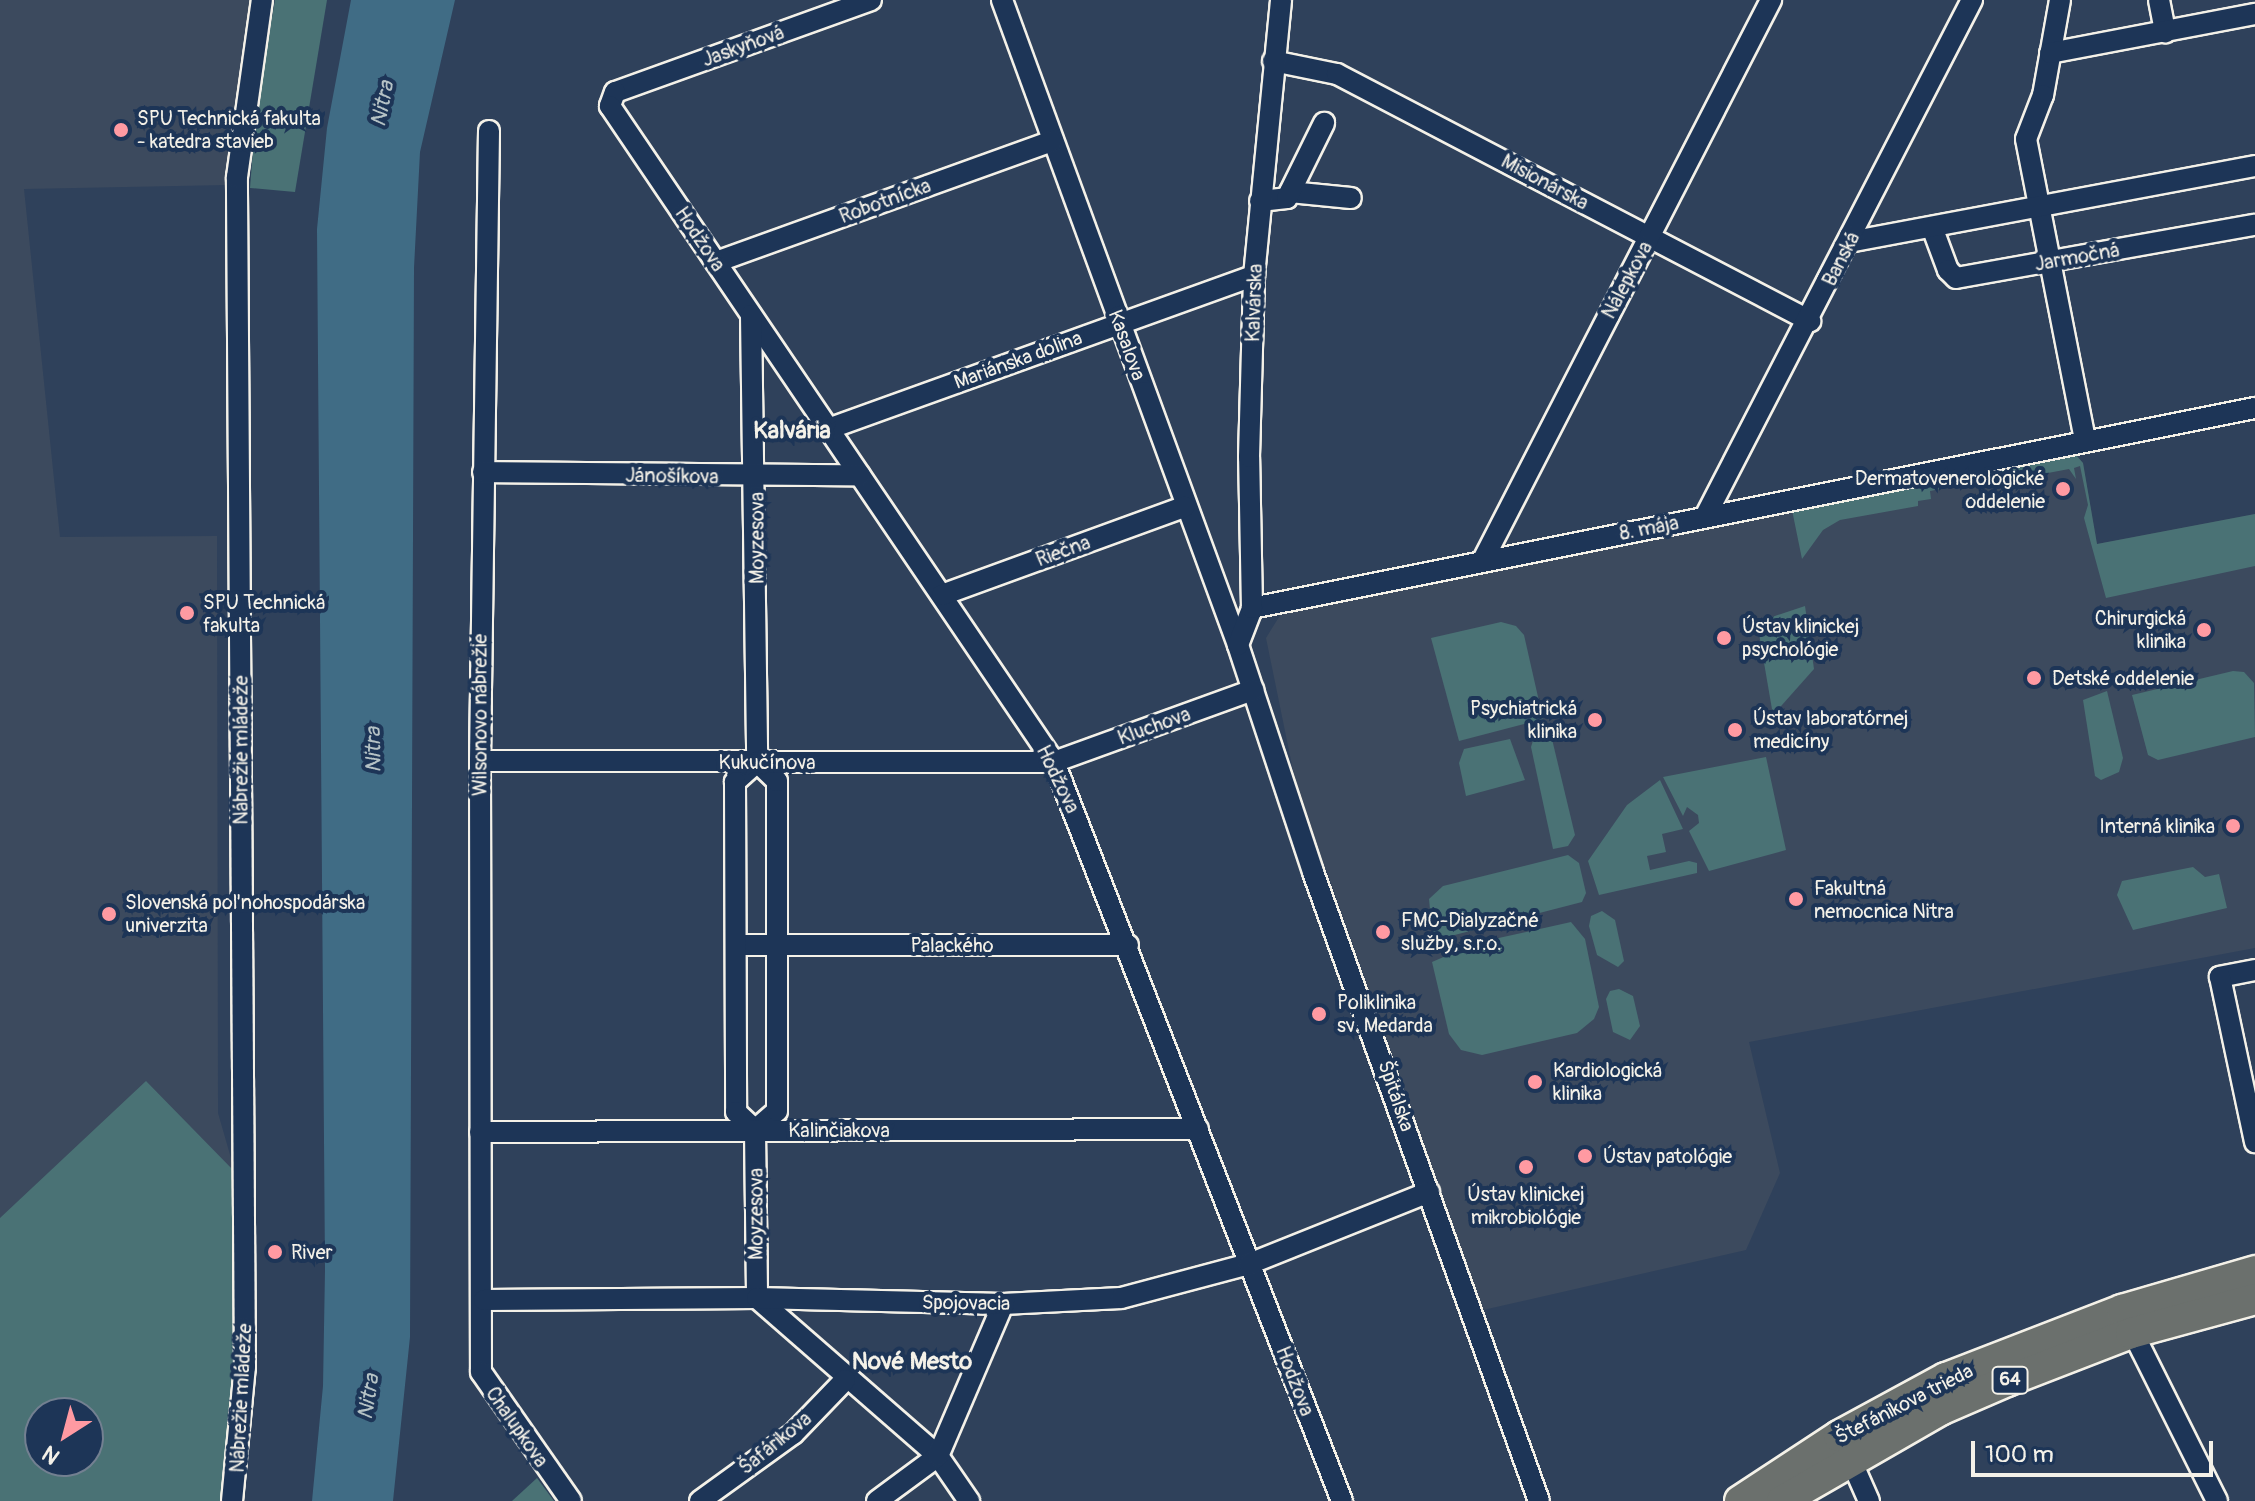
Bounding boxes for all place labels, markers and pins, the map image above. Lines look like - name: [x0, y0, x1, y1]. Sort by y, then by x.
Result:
- place label: SPU Technická fakulta - katedra stavieb: [137, 106, 321, 153]
- marker: SPU Technická fakulta - katedra stavieb: [112, 121, 130, 139]
- place label: Dermatovenerologické oddelenie: [1855, 466, 2045, 513]
- marker: Dermatovenerologické oddelenie: [2052, 478, 2074, 500]
- place label: SPU Technická fakulta: [203, 590, 325, 637]
- marker: SPU Technická fakulta: [178, 604, 196, 622]
- place label: Chirurgická klinika: [2095, 606, 2186, 653]
- place label: Ústav klinickej psychológie: [1742, 614, 1859, 661]
- marker: Chirurgická klinika: [2193, 619, 2215, 641]
- marker: Ústav klinickej psychológie: [1713, 627, 1735, 649]
- place label: Detské oddelenie: [2052, 666, 2194, 690]
- marker: Detské oddelenie: [2023, 667, 2045, 689]
- place label: Psychiatrická klinika: [1470, 696, 1577, 743]
- place label: Ústav laboratórnej medicíny: [1753, 706, 1908, 753]
- marker: Psychiatrická klinika: [1584, 709, 1606, 731]
- marker: Ústav laboratórnej medicíny: [1724, 719, 1746, 741]
- place label: Interná klinika: [2099, 814, 2215, 838]
- marker: Interná klinika: [2222, 815, 2244, 837]
- place label: Fakultná nemocnica Nitra: [1814, 876, 1954, 923]
- marker: Fakultná nemocnica Nitra: [1785, 888, 1807, 910]
- place label: Slovenská poľnohospodárska univerzita: [125, 890, 365, 937]
- marker: Slovenská poľnohospodárska univerzita: [100, 905, 118, 923]
- place label: FMC-Dialyzačné služby, s.r.o.: [1401, 908, 1539, 955]
- marker: FMC-Dialyzačné služby, s.r.o.: [1372, 921, 1394, 943]
- place label: Poliklinika sv. Medarda: [1337, 990, 1433, 1037]
- marker: Poliklinika sv. Medarda: [1308, 1003, 1330, 1025]
- place label: Kardiologická klinika: [1553, 1058, 1662, 1105]
- marker: Kardiologická klinika: [1524, 1071, 1546, 1093]
- place label: Ústav patológie: [1603, 1144, 1732, 1168]
- marker: Ústav patológie: [1574, 1145, 1596, 1167]
- marker: Ústav klinickej mikrobiológie: [1515, 1156, 1537, 1178]
- place label: Ústav klinickej mikrobiológie: [1467, 1182, 1585, 1229]
- place label: River: [291, 1240, 333, 1264]
- marker: River: [266, 1243, 284, 1261]

